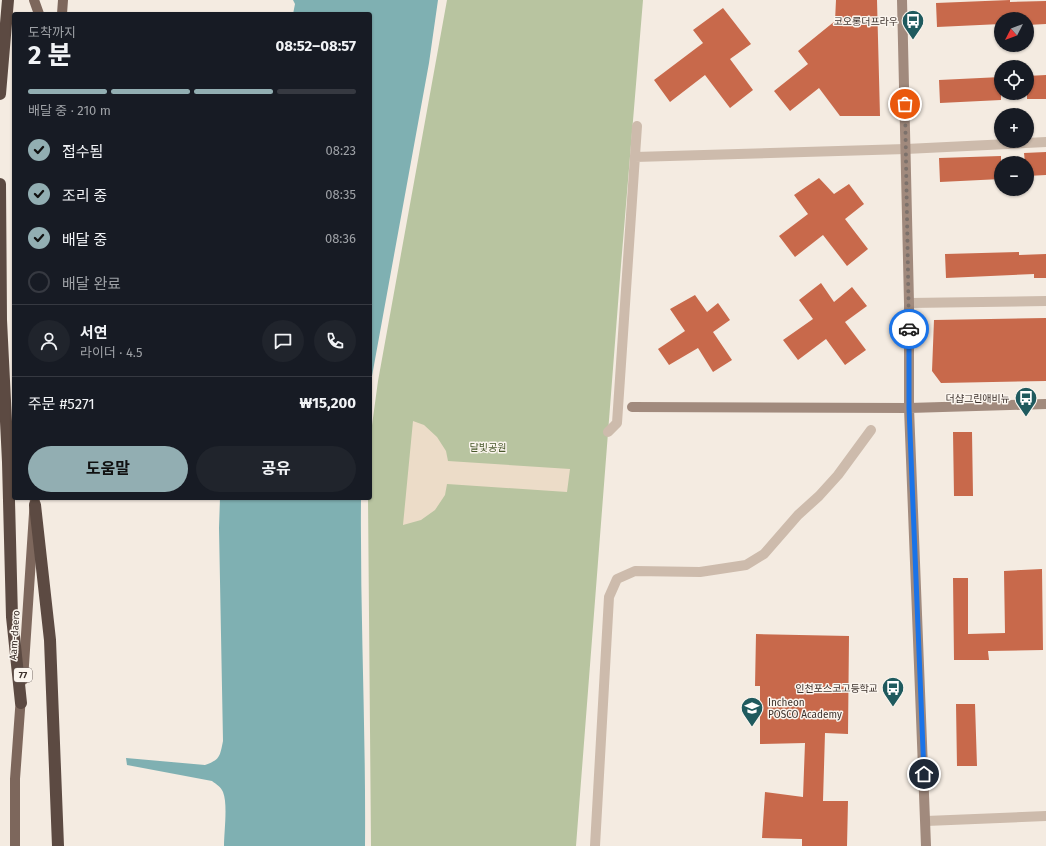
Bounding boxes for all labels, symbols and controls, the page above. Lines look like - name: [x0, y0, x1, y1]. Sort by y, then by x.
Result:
- bus stop icon: 코오롱더프라우: [900, 8, 926, 41]
- north arrow: [994, 12, 1034, 52]
- map controls: [994, 12, 1034, 196]
- place label: 코오롱더프라우: [834, 16, 898, 28]
- text: 도착까지: [28, 25, 76, 40]
- text: 08:52–08:57: [276, 37, 356, 55]
- text: 2 분: [28, 40, 72, 71]
- button: locate: [994, 60, 1034, 100]
- pin: [888, 87, 922, 121]
- icon: bag: [894, 93, 916, 115]
- text: 배달 중 · 210 m: [28, 103, 111, 118]
- button: +: [994, 108, 1034, 148]
- icon: check: [28, 139, 50, 161]
- text: 접수됨: [62, 143, 103, 161]
- text: 08:23: [326, 143, 356, 158]
- button: −: [994, 156, 1034, 196]
- icon: check: [28, 183, 50, 205]
- text: 조리 중: [62, 187, 107, 205]
- text: 08:35: [325, 187, 356, 202]
- icon: check: [28, 227, 50, 249]
- text: 배달 중: [62, 231, 107, 249]
- text: 08:36: [325, 231, 356, 246]
- text: 배달 완료: [62, 275, 121, 293]
- courier: [889, 309, 929, 349]
- icon: car: [898, 318, 920, 340]
- button: person: [28, 320, 70, 362]
- button: chat: [262, 320, 304, 362]
- button: phone: [314, 320, 356, 362]
- text: 서연: [80, 324, 108, 342]
- text: 라이더 · 4.5: [80, 345, 143, 360]
- bus stop icon: 더샵그린애비뉴: [1013, 385, 1039, 418]
- place label: 더샵그린애비뉴: [946, 393, 1010, 405]
- text: ₩15,200: [299, 394, 356, 412]
- text: 주문 #5271: [28, 395, 95, 413]
- park label: 달빛공원: [470, 442, 506, 454]
- button: 도움말: [28, 446, 188, 492]
- button: 공유: [196, 446, 356, 492]
- street label: Aam-daero: [7, 610, 23, 660]
- road number: 77: [14, 668, 32, 682]
- bus stop icon: 인천포스코고등학교: [880, 675, 906, 708]
- place label: 인천포스코고등학교: [795, 683, 878, 695]
- school or university icon: Incheon POSCO Academy: [739, 695, 765, 728]
- place label: Incheon POSCO Academy: [768, 697, 842, 721]
- pin: [907, 757, 941, 791]
- icon: home: [913, 763, 935, 785]

